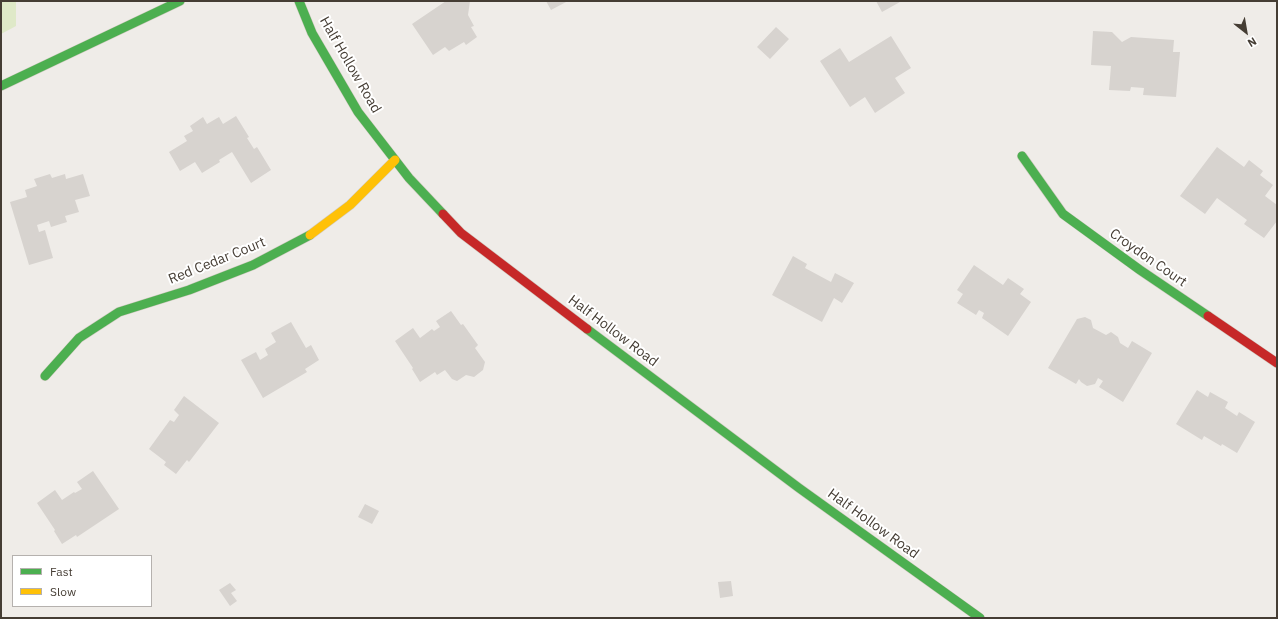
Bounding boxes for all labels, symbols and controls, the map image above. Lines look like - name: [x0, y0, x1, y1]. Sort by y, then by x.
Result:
- north arrow: [1226, 12, 1266, 52]
- street label: Half Hollow Road: [316, 14, 384, 116]
- text: N: [1245, 34, 1259, 50]
- street label: Croydon Court: [1106, 225, 1190, 291]
- street label: Red Cedar Court: [166, 234, 268, 288]
- street label: Half Hollow Road: [565, 292, 661, 370]
- street label: Half Hollow Road: [824, 485, 922, 563]
- legend: [12, 555, 152, 607]
- text: Fast: [50, 564, 73, 579]
- text: Slow: [50, 584, 76, 599]

